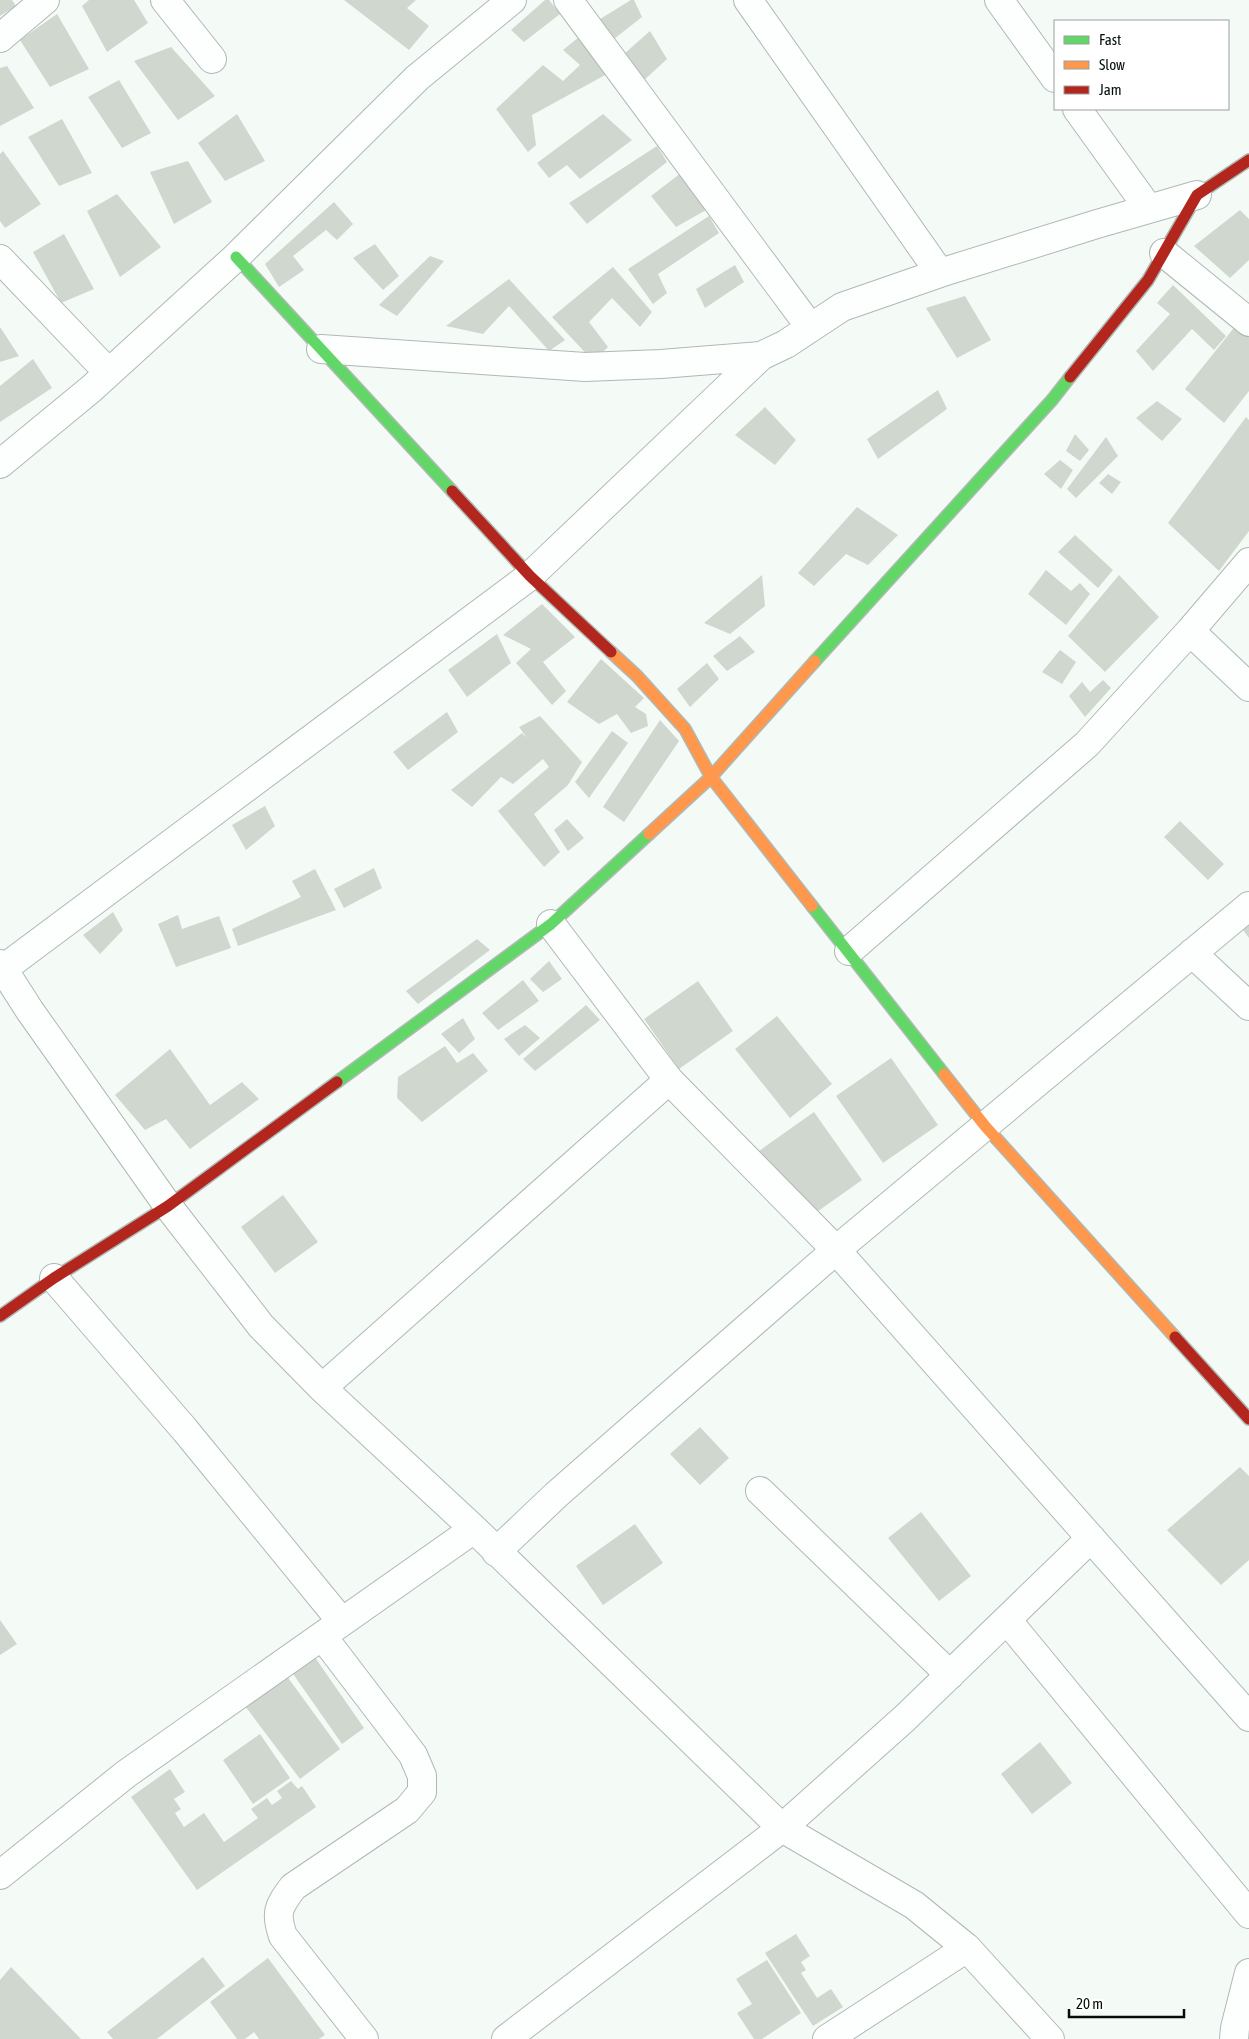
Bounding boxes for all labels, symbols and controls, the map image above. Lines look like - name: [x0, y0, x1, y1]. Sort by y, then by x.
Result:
- legend: [1054, 20, 1229, 110]
- text: Fast: [1099, 31, 1121, 48]
- text: Slow: [1099, 56, 1125, 73]
- text: Jam: [1099, 81, 1122, 98]
- scale bar: [1069, 1986, 1184, 2018]
- text: 20 m: [1076, 1995, 1103, 2012]

